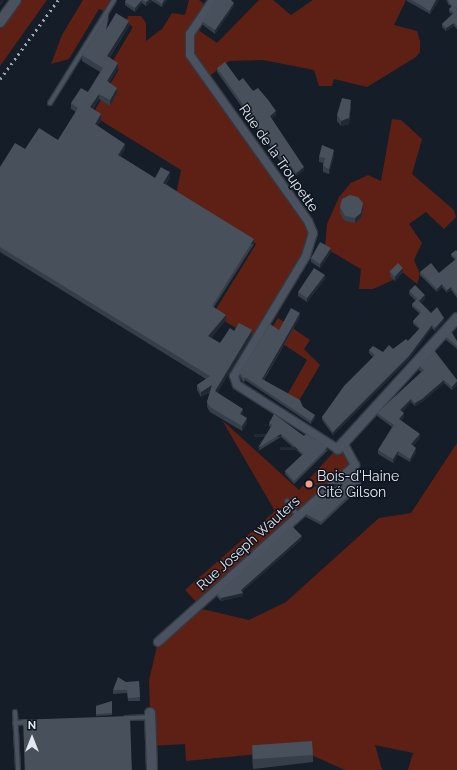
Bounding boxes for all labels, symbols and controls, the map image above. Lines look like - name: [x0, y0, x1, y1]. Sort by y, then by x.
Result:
- street label: Rue de la Troupette: [236, 101, 322, 215]
- place label: Bois-d'Haine Cité Gilson: [317, 468, 399, 500]
- marker: Bois-d'Haine Cité Gilson: [304, 479, 314, 489]
- street label: Rue Joseph Wauters: [193, 492, 303, 594]
- north arrow: [12, 718, 52, 758]
- text: N: [28, 719, 36, 732]

